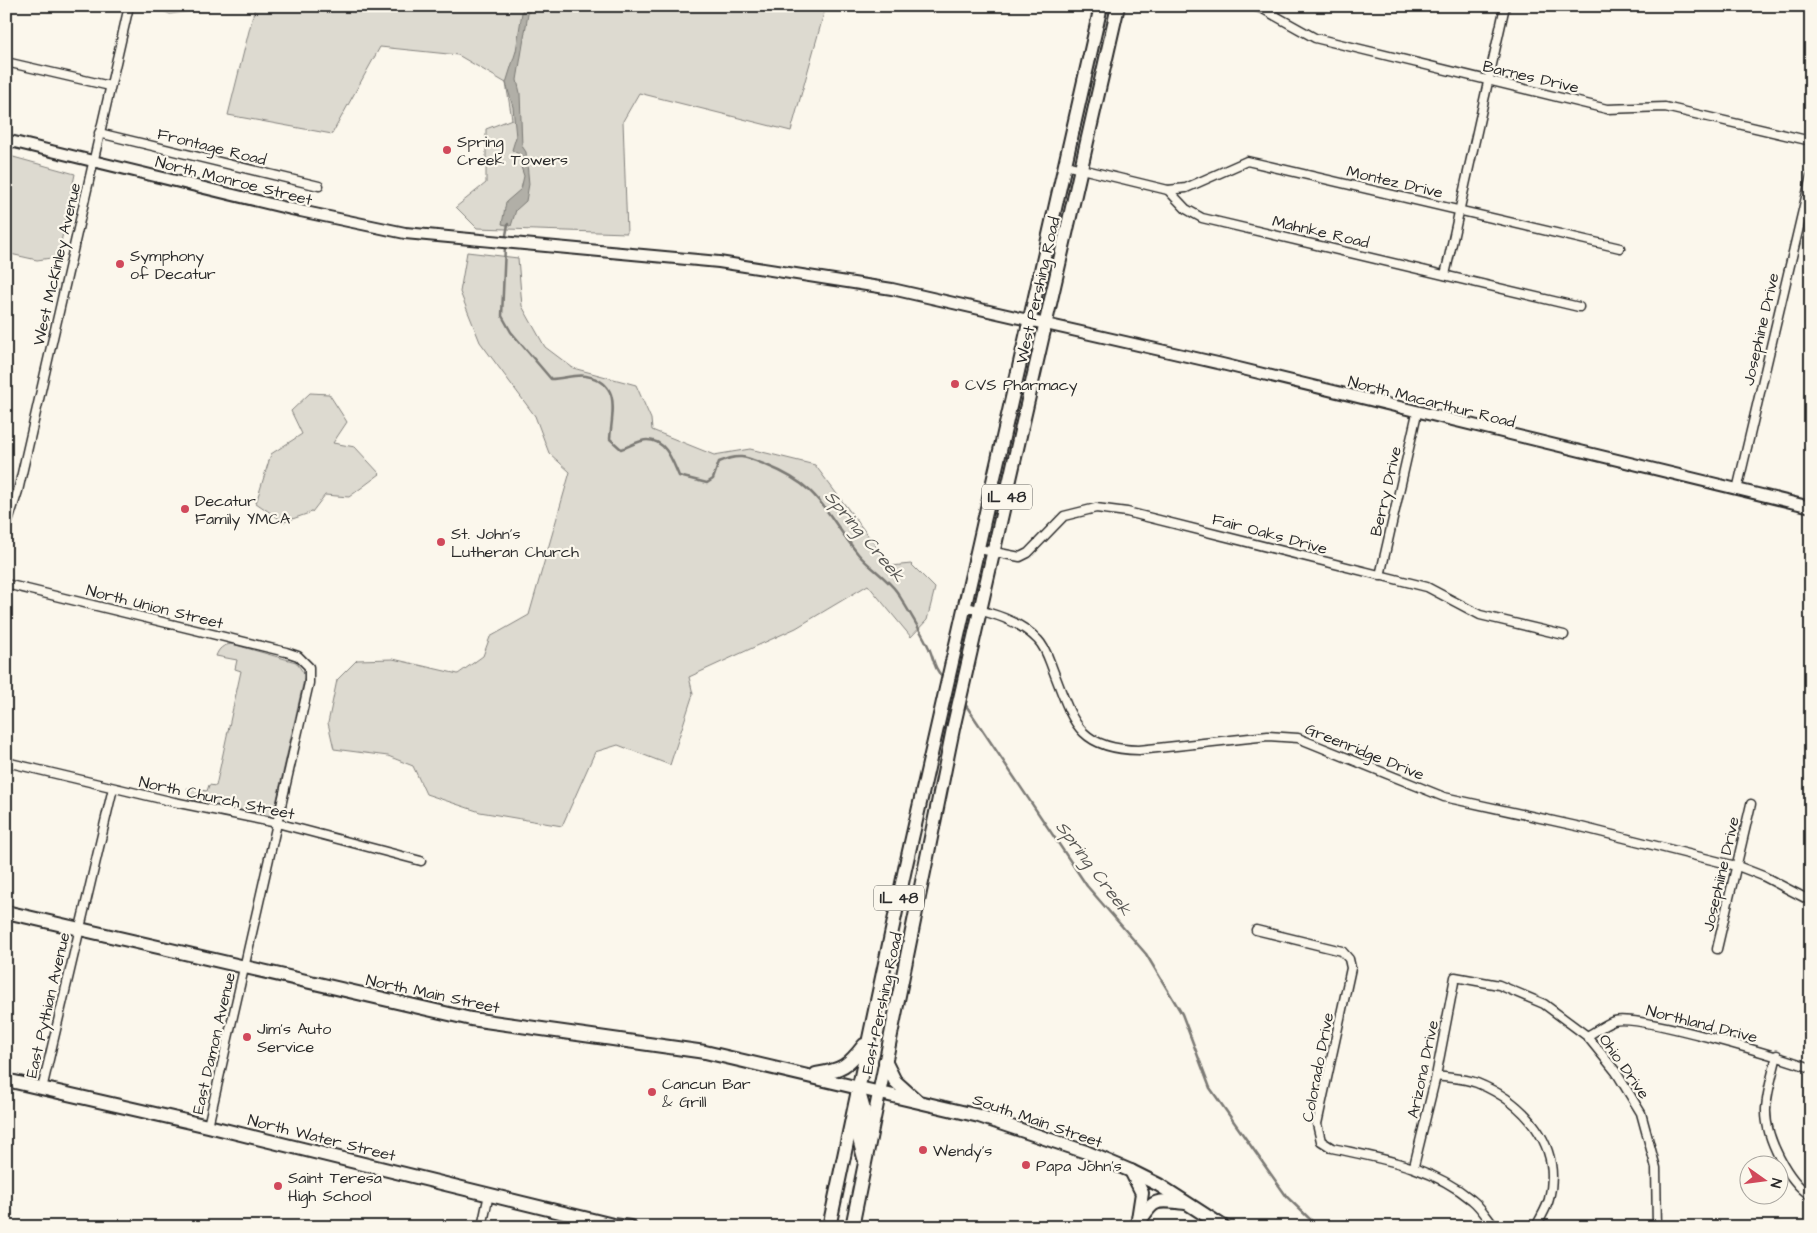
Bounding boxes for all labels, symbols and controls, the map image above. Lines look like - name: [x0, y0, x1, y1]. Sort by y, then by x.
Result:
- street label: Barnes Drive: [1481, 55, 1581, 99]
- street label: Frontage Road: [155, 123, 269, 172]
- place label: Spring Creek Towers: [457, 131, 568, 171]
- marker: Spring Creek Towers: [441, 144, 453, 156]
- street label: North Monroe Street: [153, 151, 315, 211]
- street label: Montez Drive: [1344, 160, 1445, 204]
- street label: West McKinley Avenue: [28, 180, 87, 348]
- street label: Mahnke Road: [1270, 210, 1371, 254]
- street label: West Pershing Road: [1010, 215, 1067, 366]
- place label: Symphony of Decatur: [130, 245, 216, 285]
- marker: Symphony of Decatur: [114, 258, 126, 270]
- street label: Josephine Drive: [1737, 270, 1785, 388]
- street label: North Macarthur Road: [1346, 371, 1518, 433]
- place label: CVS Pharmacy: [965, 374, 1078, 397]
- marker: CVS Pharmacy: [949, 378, 961, 390]
- street label: Berry Drive: [1365, 444, 1408, 538]
- road number: IL 48: [982, 484, 1032, 510]
- water label: Spring Creek: [818, 485, 911, 589]
- place label: Decatur Family YMCA: [195, 490, 290, 531]
- marker: Decatur Family YMCA: [179, 503, 191, 515]
- street label: Fair Oaks Drive: [1210, 508, 1330, 560]
- place label: St. John's Lutheran Church: [451, 523, 579, 563]
- marker: St. John's Lutheran Church: [435, 536, 447, 548]
- street label: North Union Street: [84, 579, 226, 635]
- street label: Greenridge Drive: [1301, 718, 1428, 787]
- street label: North Church Street: [137, 771, 297, 825]
- street label: Josephiine Drive: [1697, 814, 1745, 934]
- water label: Spring Creek: [1049, 816, 1138, 922]
- road number: IL 48: [874, 886, 924, 910]
- street label: East Pythian Avenue: [21, 930, 76, 1080]
- street label: East Pershing Road: [856, 931, 909, 1076]
- street label: North Main Street: [364, 969, 502, 1019]
- street label: East Damon Avenue: [187, 970, 241, 1116]
- street label: Northland Drive: [1644, 999, 1760, 1049]
- street label: Colorado Drive: [1297, 1010, 1339, 1124]
- place label: Jim's Auto Service: [257, 1018, 331, 1058]
- street label: Arizona Drive: [1402, 1018, 1444, 1120]
- street label: Ohio Drive: [1594, 1030, 1655, 1104]
- marker: Jim's Auto Service: [241, 1031, 253, 1043]
- place label: Cancun Bar & Grill: [662, 1073, 751, 1113]
- marker: Cancun Bar & Grill: [646, 1086, 658, 1098]
- street label: South Main Street: [970, 1088, 1106, 1154]
- street label: North Water Street: [246, 1109, 398, 1167]
- place label: Wendy's: [933, 1140, 992, 1163]
- marker: Wendy's: [917, 1144, 929, 1156]
- place label: Papa John's: [1036, 1155, 1122, 1177]
- north arrow: [1740, 1156, 1790, 1206]
- marker: Papa John's: [1020, 1159, 1032, 1171]
- place label: Saint Teresa High School: [288, 1167, 382, 1208]
- text: N: [1765, 1176, 1786, 1190]
- marker: Saint Teresa High School: [272, 1180, 284, 1192]

